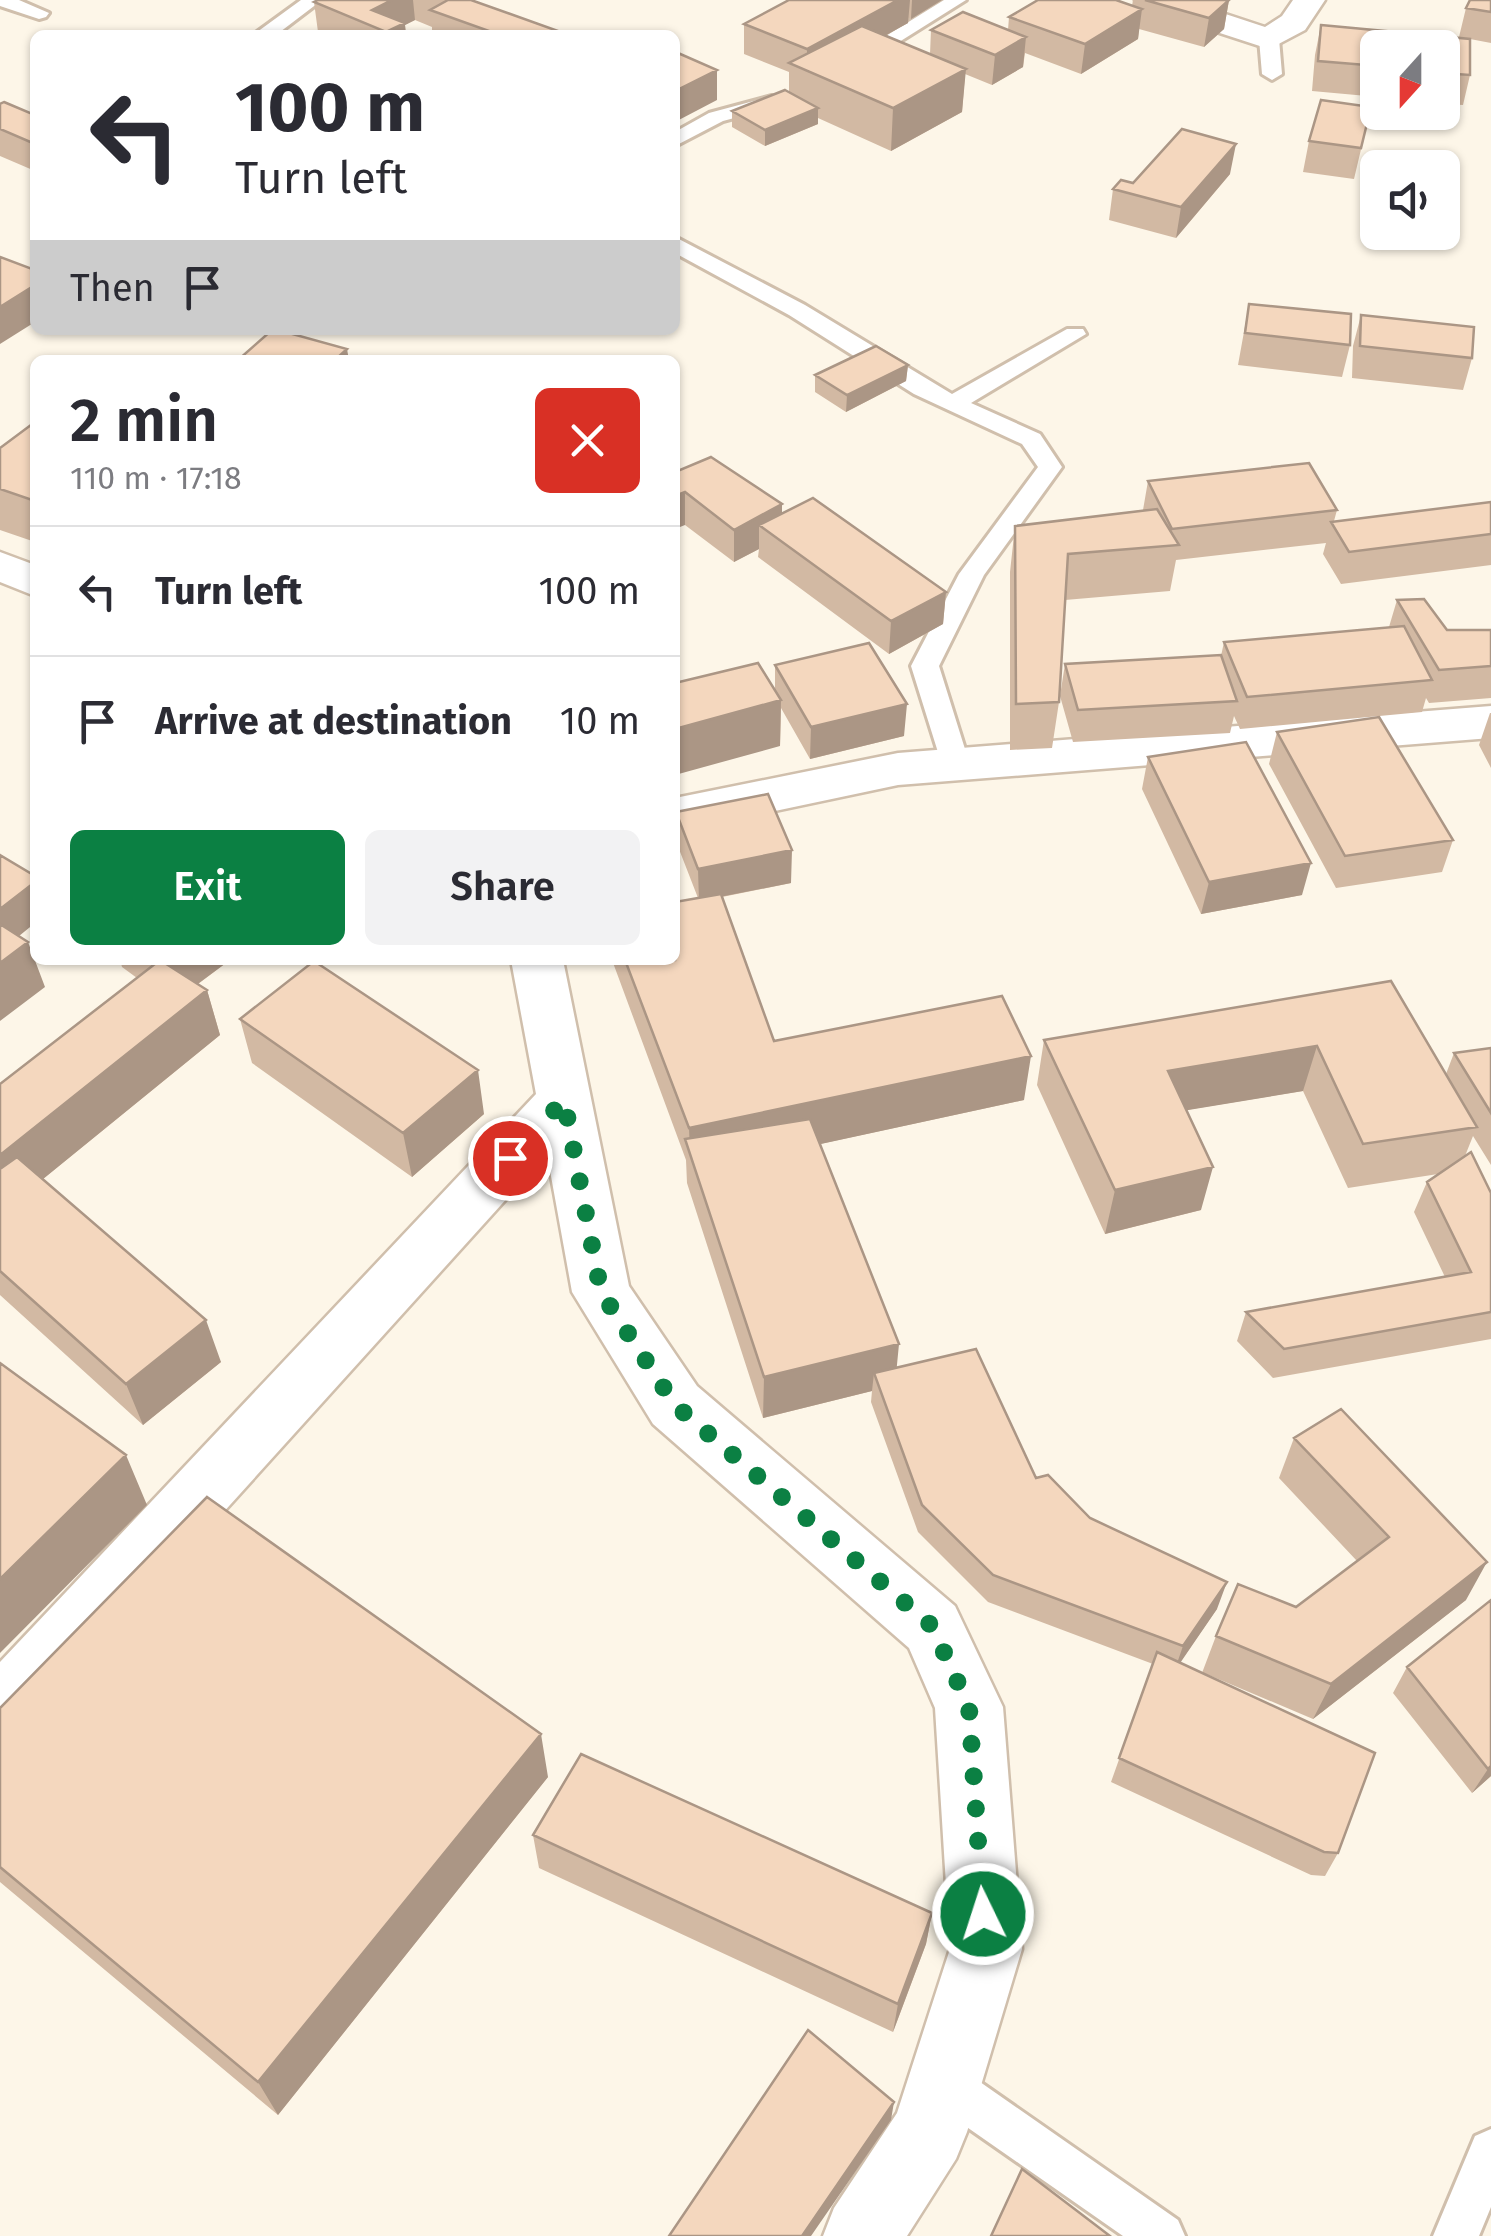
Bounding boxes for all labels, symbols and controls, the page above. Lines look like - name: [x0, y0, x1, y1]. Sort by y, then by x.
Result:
- north arrow: [1360, 30, 1460, 130]
- map controls: [1360, 30, 1460, 250]
- text: 100 m: [235, 66, 425, 150]
- icon: left: [70, 70, 200, 200]
- button: sound: [1360, 150, 1460, 250]
- text: Turn left: [235, 151, 407, 205]
- icon: arrive: [175, 260, 230, 315]
- text: Then: [70, 265, 155, 311]
- text: 2 min: [70, 385, 218, 457]
- button: close: [535, 388, 640, 493]
- text: 110 m · 17:18: [70, 459, 242, 497]
- icon: left: [70, 564, 125, 619]
- text: Turn left: [155, 568, 302, 614]
- text: 100 m: [539, 568, 640, 614]
- icon: arrive: [70, 694, 125, 749]
- text: Arrive at destination: [155, 698, 512, 744]
- text: 10 m: [560, 698, 640, 744]
- button: Exit: [70, 830, 345, 945]
- button: Share: [365, 830, 640, 945]
- pin: [468, 1116, 553, 1201]
- icon: arrive: [483, 1131, 538, 1186]
- position arrow: [931, 1862, 1035, 1966]

